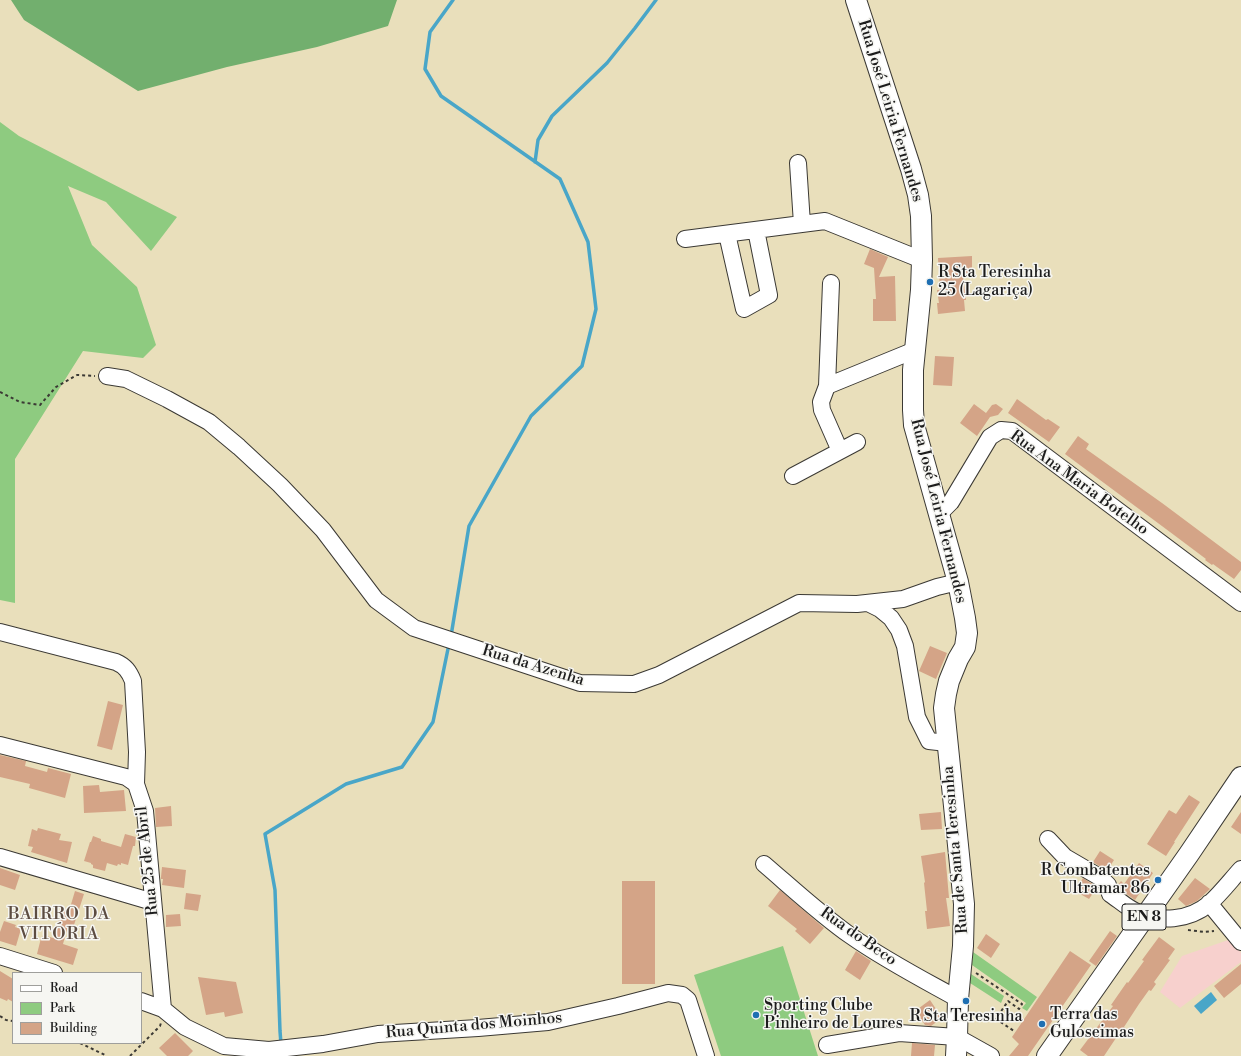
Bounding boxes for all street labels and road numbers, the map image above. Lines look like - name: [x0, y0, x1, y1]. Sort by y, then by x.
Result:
- street label: Rua José Leiria Fernandes: [853, 17, 927, 205]
- street label: Rua José Leiria Fernandes: [906, 417, 970, 605]
- street label: Rua Ana Maria Botelho: [1006, 426, 1152, 540]
- street label: Rua da Azenha: [480, 641, 586, 691]
- street label: Rua de Santa Teresinha: [939, 765, 973, 935]
- street label: Rua 25 de Abril: [133, 805, 163, 917]
- street label: Rua do Beco: [816, 904, 900, 970]
- road number: EN 8: [1122, 904, 1166, 930]
- street label: Rua Quinta dos Moinhos: [385, 1009, 563, 1043]

